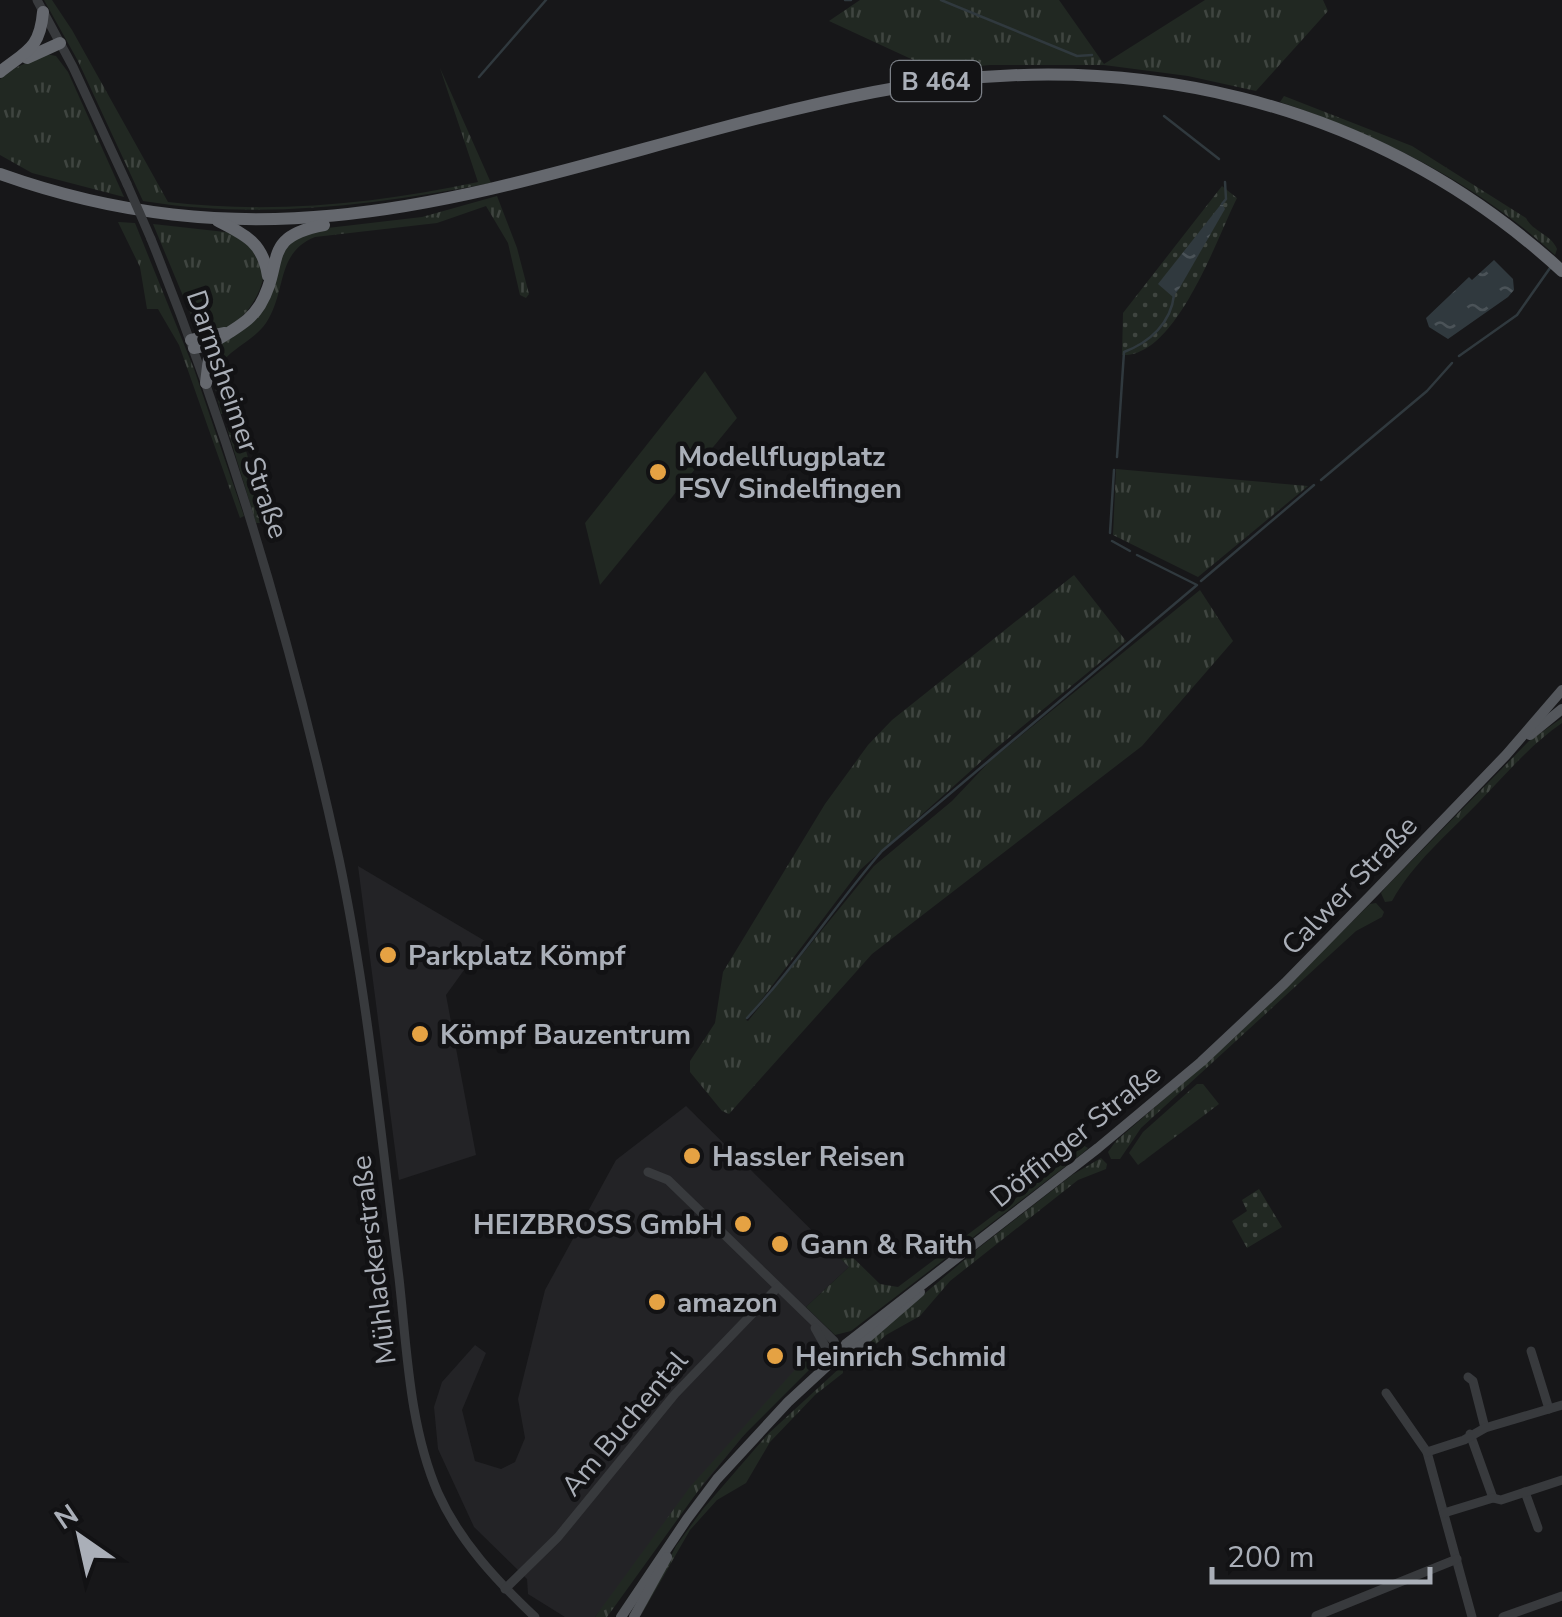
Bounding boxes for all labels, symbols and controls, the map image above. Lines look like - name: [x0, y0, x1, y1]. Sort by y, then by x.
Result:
- road number: B 464: [891, 61, 981, 101]
- street label: Darmsheimer Straße: [177, 285, 297, 544]
- place label: Modellflugplatz FSV Sindelfingen: [678, 438, 902, 508]
- marker: Modellflugplatz FSV Sindelfingen: [647, 461, 669, 483]
- street label: Calwer Straße: [1273, 808, 1426, 964]
- place label: Parkplatz Kömpf: [408, 937, 626, 975]
- marker: Parkplatz Kömpf: [377, 944, 399, 966]
- place label: Kömpf Bauzentrum: [440, 1016, 691, 1054]
- marker: Kömpf Bauzentrum: [409, 1023, 431, 1045]
- street label: Döffinger Straße: [982, 1055, 1169, 1216]
- place label: Hassler Reisen: [712, 1138, 905, 1176]
- marker: Hassler Reisen: [681, 1145, 703, 1167]
- street label: Mühlackerstraße: [342, 1153, 406, 1366]
- place label: HEIZBROSS GmbH: [473, 1206, 723, 1244]
- marker: HEIZBROSS GmbH: [732, 1213, 754, 1235]
- place label: Gann & Raith: [800, 1226, 973, 1264]
- marker: Gann & Raith: [769, 1233, 791, 1255]
- place label: amazon: [677, 1284, 778, 1322]
- marker: amazon: [646, 1291, 668, 1313]
- place label: Heinrich Schmid: [795, 1338, 1006, 1376]
- street label: Am Buchental: [553, 1342, 697, 1504]
- marker: Heinrich Schmid: [764, 1345, 786, 1367]
- north arrow: [30, 1487, 130, 1587]
- text: N: [47, 1495, 86, 1539]
- scale bar: [1212, 1522, 1430, 1584]
- text: 200 m: [1227, 1537, 1314, 1578]

